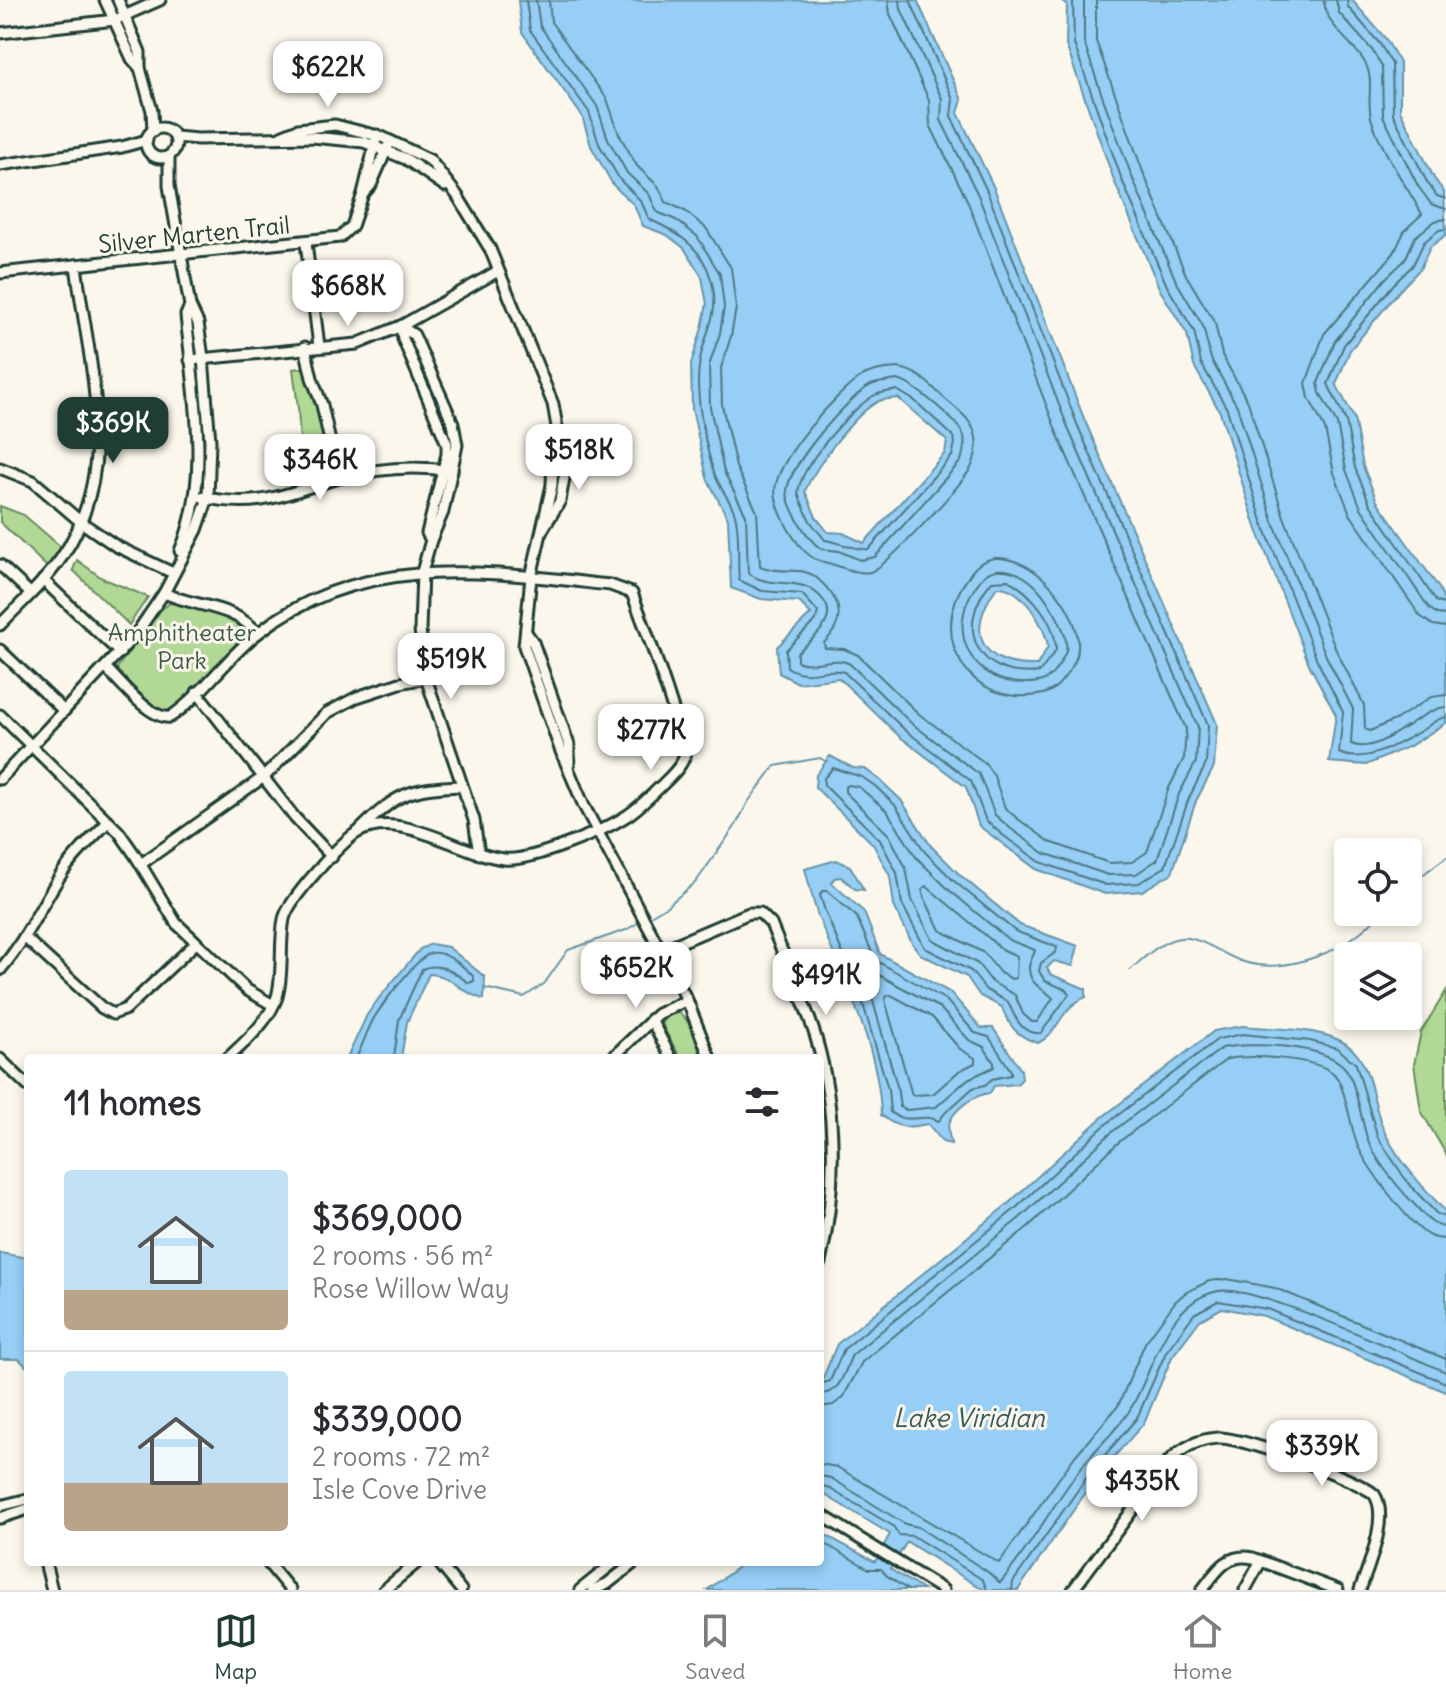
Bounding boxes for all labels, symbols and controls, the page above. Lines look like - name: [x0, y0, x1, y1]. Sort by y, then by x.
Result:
- pin: $622K: [272, 41, 384, 109]
- text: $622K: [291, 50, 365, 83]
- street label: Silver Marten Trail: [97, 209, 291, 259]
- pin: $668K: [292, 260, 404, 328]
- text: $668K: [310, 269, 386, 302]
- pin: $369K: [57, 397, 169, 465]
- text: $369K: [75, 406, 151, 439]
- pin: $518K: [523, 424, 635, 492]
- text: $518K: [544, 433, 614, 466]
- pin: $346K: [264, 434, 376, 502]
- text: $346K: [282, 443, 358, 476]
- park label: Amphitheater Park: [108, 617, 256, 675]
- pin: $519K: [395, 633, 507, 701]
- text: $519K: [416, 642, 486, 675]
- pin: $277K: [595, 704, 707, 772]
- text: $277K: [616, 713, 686, 746]
- map controls: [1334, 838, 1422, 1030]
- button: locate: [1334, 838, 1422, 926]
- pin: $652K: [580, 942, 692, 1010]
- button: layers: [1334, 942, 1422, 1030]
- pin: $491K: [770, 949, 882, 1017]
- text: $652K: [599, 951, 673, 984]
- text: $491K: [791, 958, 861, 991]
- icon: filters: [740, 1080, 784, 1124]
- text: 11 homes: [64, 1081, 201, 1124]
- text: $369,000: [312, 1196, 463, 1239]
- icon: home: [128, 1202, 224, 1298]
- text: 2 rooms · 56 m²: [312, 1239, 493, 1272]
- text: Rose Willow Way: [312, 1272, 510, 1305]
- text: $339,000: [312, 1397, 463, 1440]
- water label: Lake Viridian: [893, 1401, 1046, 1434]
- icon: home: [128, 1403, 224, 1499]
- pin: $339K: [1266, 1420, 1378, 1488]
- text: $339K: [1285, 1429, 1359, 1462]
- text: 2 rooms · 72 m²: [312, 1440, 491, 1473]
- pin: $435K: [1086, 1455, 1198, 1523]
- text: $435K: [1104, 1464, 1180, 1497]
- text: Isle Cove Drive: [312, 1473, 487, 1506]
- tab: Map: [214, 1609, 258, 1685]
- tab: Saved: [685, 1609, 745, 1685]
- tab: Home: [1173, 1609, 1232, 1685]

